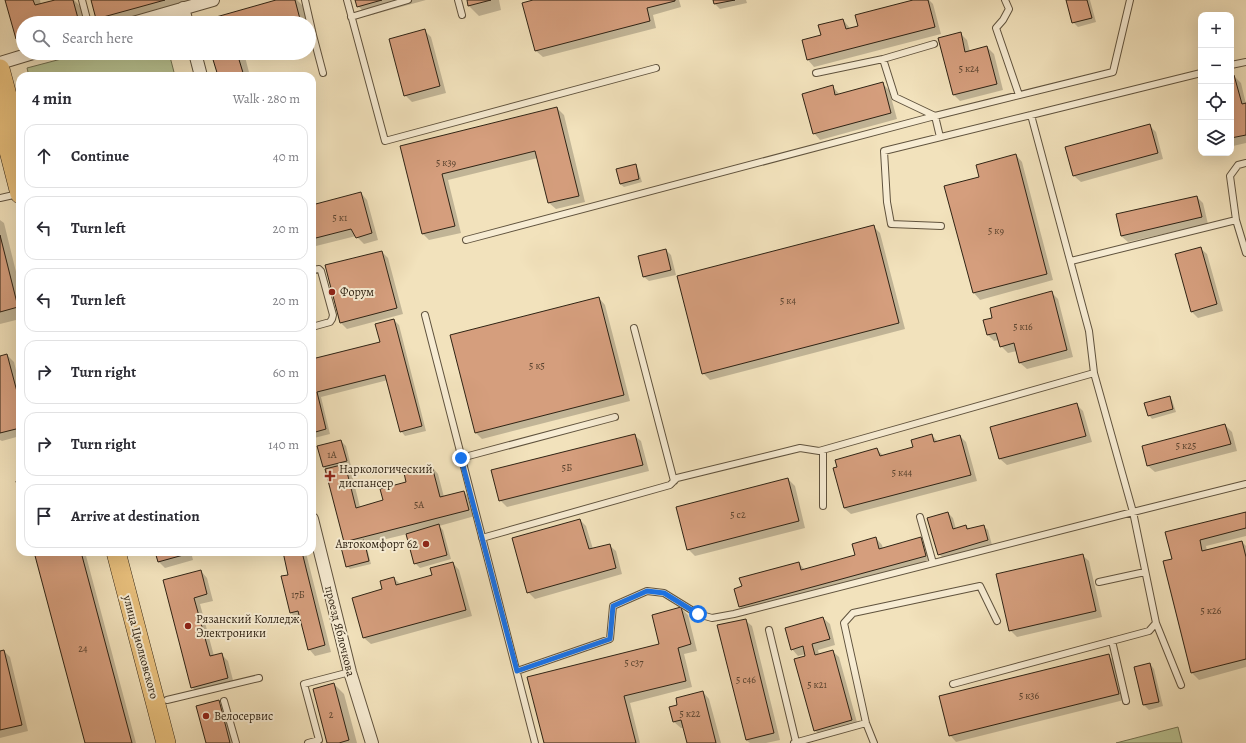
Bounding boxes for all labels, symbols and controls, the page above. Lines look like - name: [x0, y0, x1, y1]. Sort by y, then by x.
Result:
- map controls: [1198, 12, 1234, 156]
- button: +: [1198, 12, 1234, 48]
- search box: [16, 16, 316, 60]
- icon: search: [30, 27, 52, 49]
- text: Search here: [62, 28, 133, 48]
- button: −: [1198, 48, 1234, 84]
- house number: 5 к24: [959, 62, 980, 75]
- button: locate: [1198, 84, 1234, 120]
- text: 4 min: [32, 87, 72, 110]
- text: Walk · 280 m: [233, 90, 300, 107]
- button: layers: [1198, 120, 1234, 156]
- icon: ahead: [33, 145, 55, 167]
- text: Continue: [71, 146, 129, 166]
- text: 40 m: [273, 148, 299, 165]
- house number: 5 к39: [436, 156, 457, 169]
- house number: 5 к1: [333, 211, 348, 224]
- icon: left: [33, 217, 55, 239]
- text: Turn left: [71, 218, 126, 238]
- text: 20 m: [273, 220, 299, 237]
- house number: 5 к9: [988, 224, 1004, 237]
- place label: Форум: [340, 284, 374, 300]
- marker: Форум: [327, 287, 337, 297]
- icon: left: [33, 289, 55, 311]
- text: Turn left: [71, 290, 126, 310]
- text: 20 m: [273, 292, 299, 309]
- house number: 5 к4: [780, 294, 796, 307]
- house number: 5 к16: [1013, 320, 1033, 333]
- house number: 5 к5: [529, 359, 545, 372]
- icon: right: [33, 361, 55, 383]
- text: Turn right: [71, 362, 136, 382]
- text: 60 m: [273, 364, 299, 381]
- icon: right: [33, 433, 55, 455]
- text: Turn right: [71, 434, 136, 454]
- text: 140 m: [268, 436, 299, 453]
- house number: 5 к25: [1176, 439, 1196, 452]
- house number: 1А: [327, 448, 337, 461]
- route end: [452, 449, 470, 467]
- place label: Наркологический диспансер: [338, 461, 433, 491]
- house number: 5Б: [562, 461, 572, 474]
- house number: 5 к44: [892, 466, 913, 479]
- marker: Наркологический диспансер: [324, 470, 336, 482]
- house number: 5А: [414, 498, 424, 511]
- icon: arrive: [33, 505, 55, 527]
- text: Arrive at destination: [71, 506, 200, 526]
- house number: 5 с2: [730, 508, 746, 521]
- place label: Автокомфорт 62: [334, 536, 418, 552]
- marker: Автокомфорт 62: [421, 539, 431, 549]
- street label: проезд Яблочкова: [321, 584, 359, 678]
- house number: 17Б: [291, 588, 305, 601]
- street label: улица Циолковского: [119, 592, 163, 701]
- house number: 5 к26: [1201, 604, 1222, 617]
- route start: [689, 605, 707, 623]
- place label: Рязанский Колледж Электроники: [196, 611, 300, 641]
- marker: Рязанский Колледж Электроники: [183, 621, 193, 631]
- house number: 24: [78, 642, 88, 655]
- house number: 5 с37: [625, 656, 644, 669]
- house number: 5 с46: [736, 673, 756, 686]
- house number: 5 к21: [807, 678, 827, 691]
- house number: 5 к36: [1019, 689, 1040, 702]
- house number: 5 к22: [680, 707, 701, 720]
- place label: Велосервис: [214, 708, 273, 724]
- house number: 2: [329, 708, 334, 721]
- marker: Велосервис: [201, 711, 211, 721]

